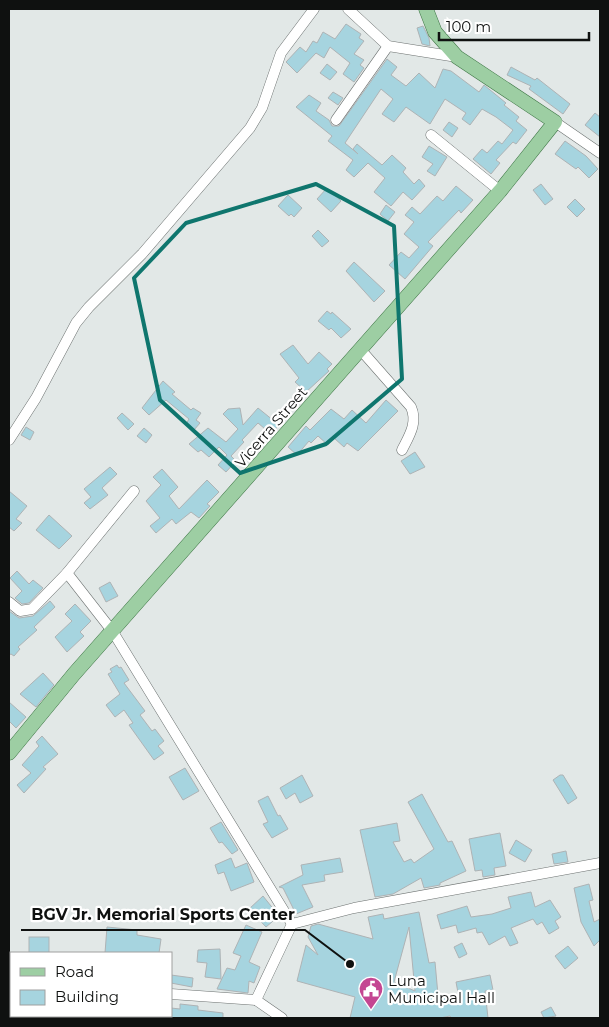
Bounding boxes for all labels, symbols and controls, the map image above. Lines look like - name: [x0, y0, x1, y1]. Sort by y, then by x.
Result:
- scale bar: [439, 10, 589, 42]
- text: 100 m: [446, 17, 491, 36]
- street label: Vicerra Street: [231, 383, 311, 471]
- callout: BGV Jr. Memorial Sports Center: [21, 899, 305, 930]
- text: BGV Jr. Memorial Sports Center: [31, 905, 295, 924]
- legend: [10, 952, 172, 1017]
- text: Road: [55, 962, 94, 981]
- place label: Luna Municipal Hall: [388, 971, 495, 1007]
- public building icon: Luna Municipal Hall: [358, 976, 384, 1010]
- text: Building: [55, 987, 119, 1006]

